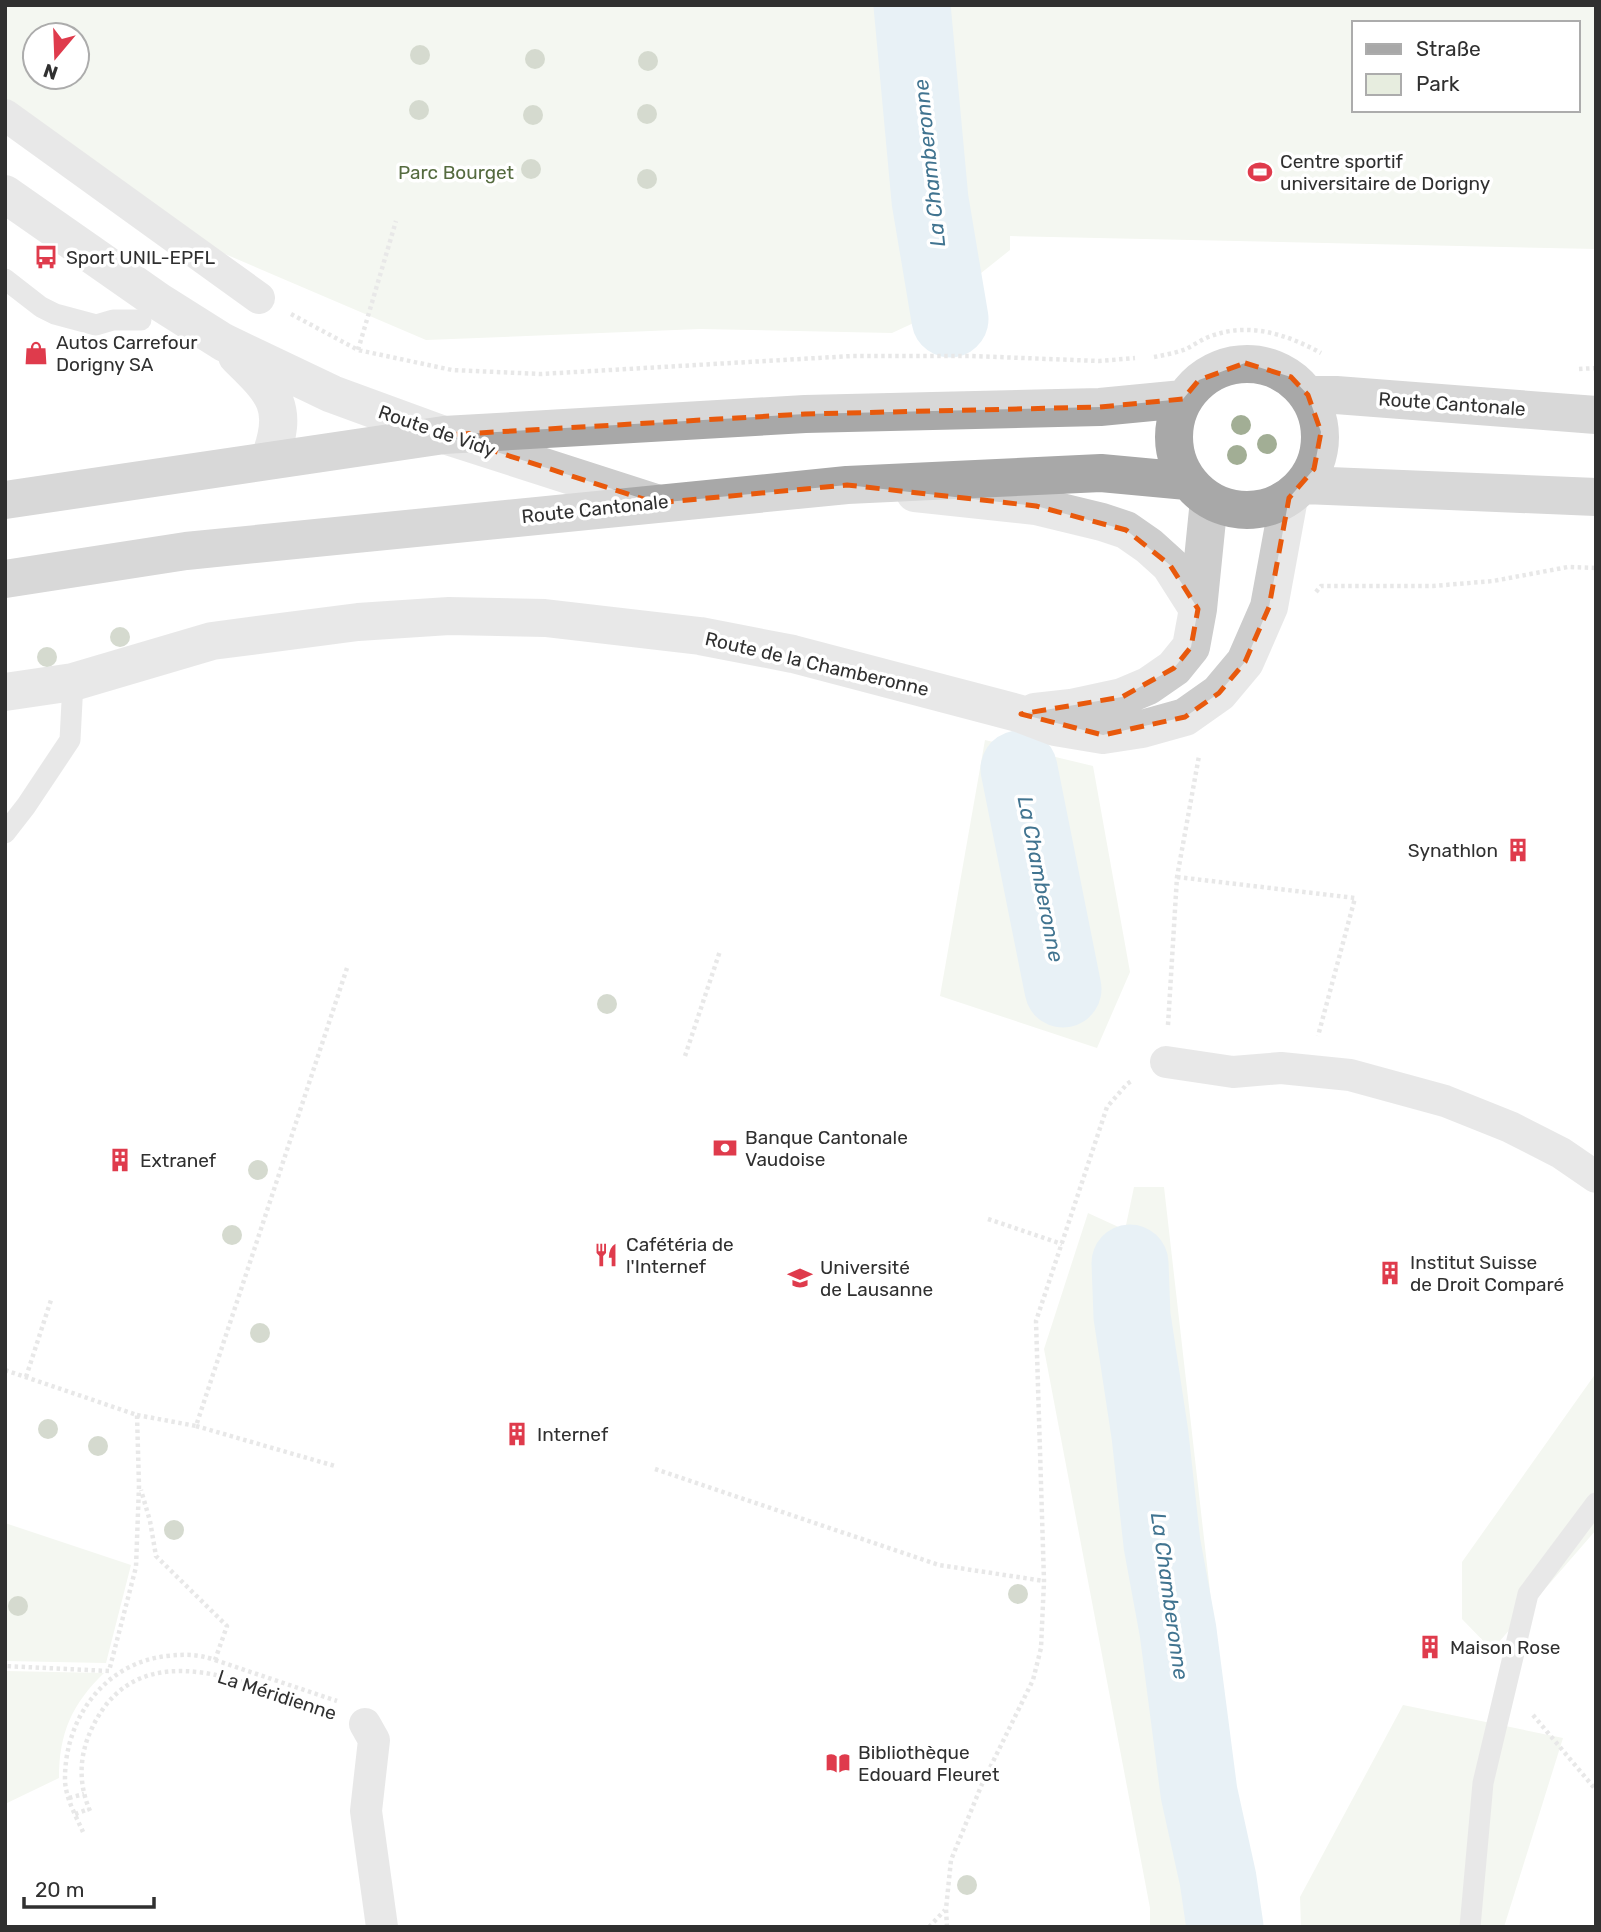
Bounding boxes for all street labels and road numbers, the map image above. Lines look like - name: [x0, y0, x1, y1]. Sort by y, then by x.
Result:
- street label: Route Cantonale: [1378, 387, 1526, 421]
- street label: Route de Vidy: [375, 400, 499, 462]
- street label: Route Cantonale: [520, 490, 670, 528]
- street label: Route de la Chamberonne: [703, 627, 931, 701]
- street label: La Méridienne: [215, 1665, 339, 1725]

